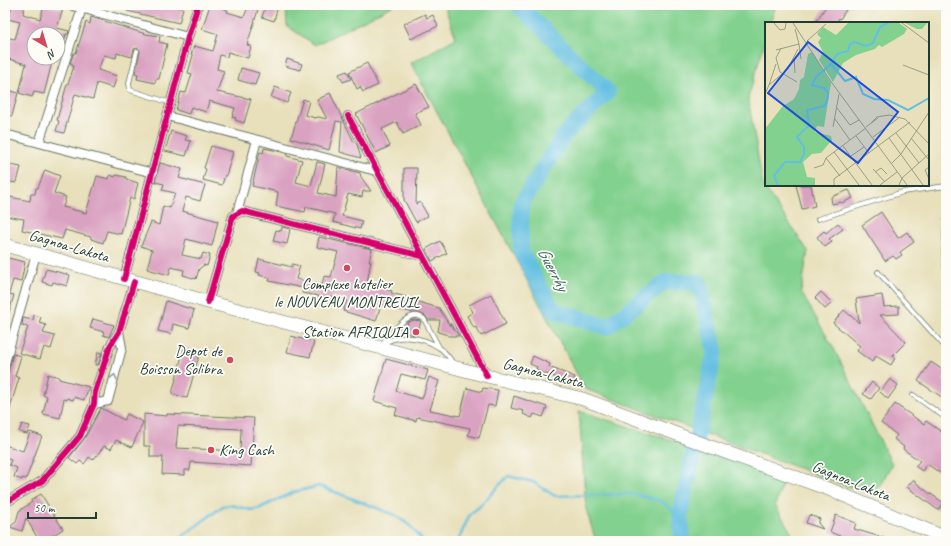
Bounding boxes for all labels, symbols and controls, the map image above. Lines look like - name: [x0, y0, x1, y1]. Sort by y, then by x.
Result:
- inset map: [765, 22, 929, 186]
- north arrow: [26, 26, 66, 66]
- text: N: [43, 46, 59, 63]
- street label: Gagnoa-Lakota: [27, 225, 113, 267]
- water label: Guerrhy: [533, 244, 575, 297]
- marker: Complexe hotelier le NOUVEAU MONTREUIL: [342, 263, 352, 273]
- place label: Complexe hotelier le NOUVEAU MONTREUIL: [274, 274, 421, 312]
- place label: Station AFRIQUIA: [302, 322, 409, 342]
- marker: Station AFRIQUIA: [411, 327, 421, 337]
- place label: Depot de Boisson Solibra: [139, 341, 224, 379]
- street label: Gagnoa-Lakota: [501, 353, 587, 393]
- marker: Depot de Boisson Solibra: [225, 355, 235, 365]
- one-way arrow: [110, 374, 118, 380]
- place label: King Cash: [219, 440, 275, 460]
- marker: King Cash: [206, 445, 216, 455]
- street label: Gagnoa-Lakota: [809, 456, 894, 506]
- scale bar: [28, 494, 96, 520]
- text: 50 m: [34, 500, 56, 516]

